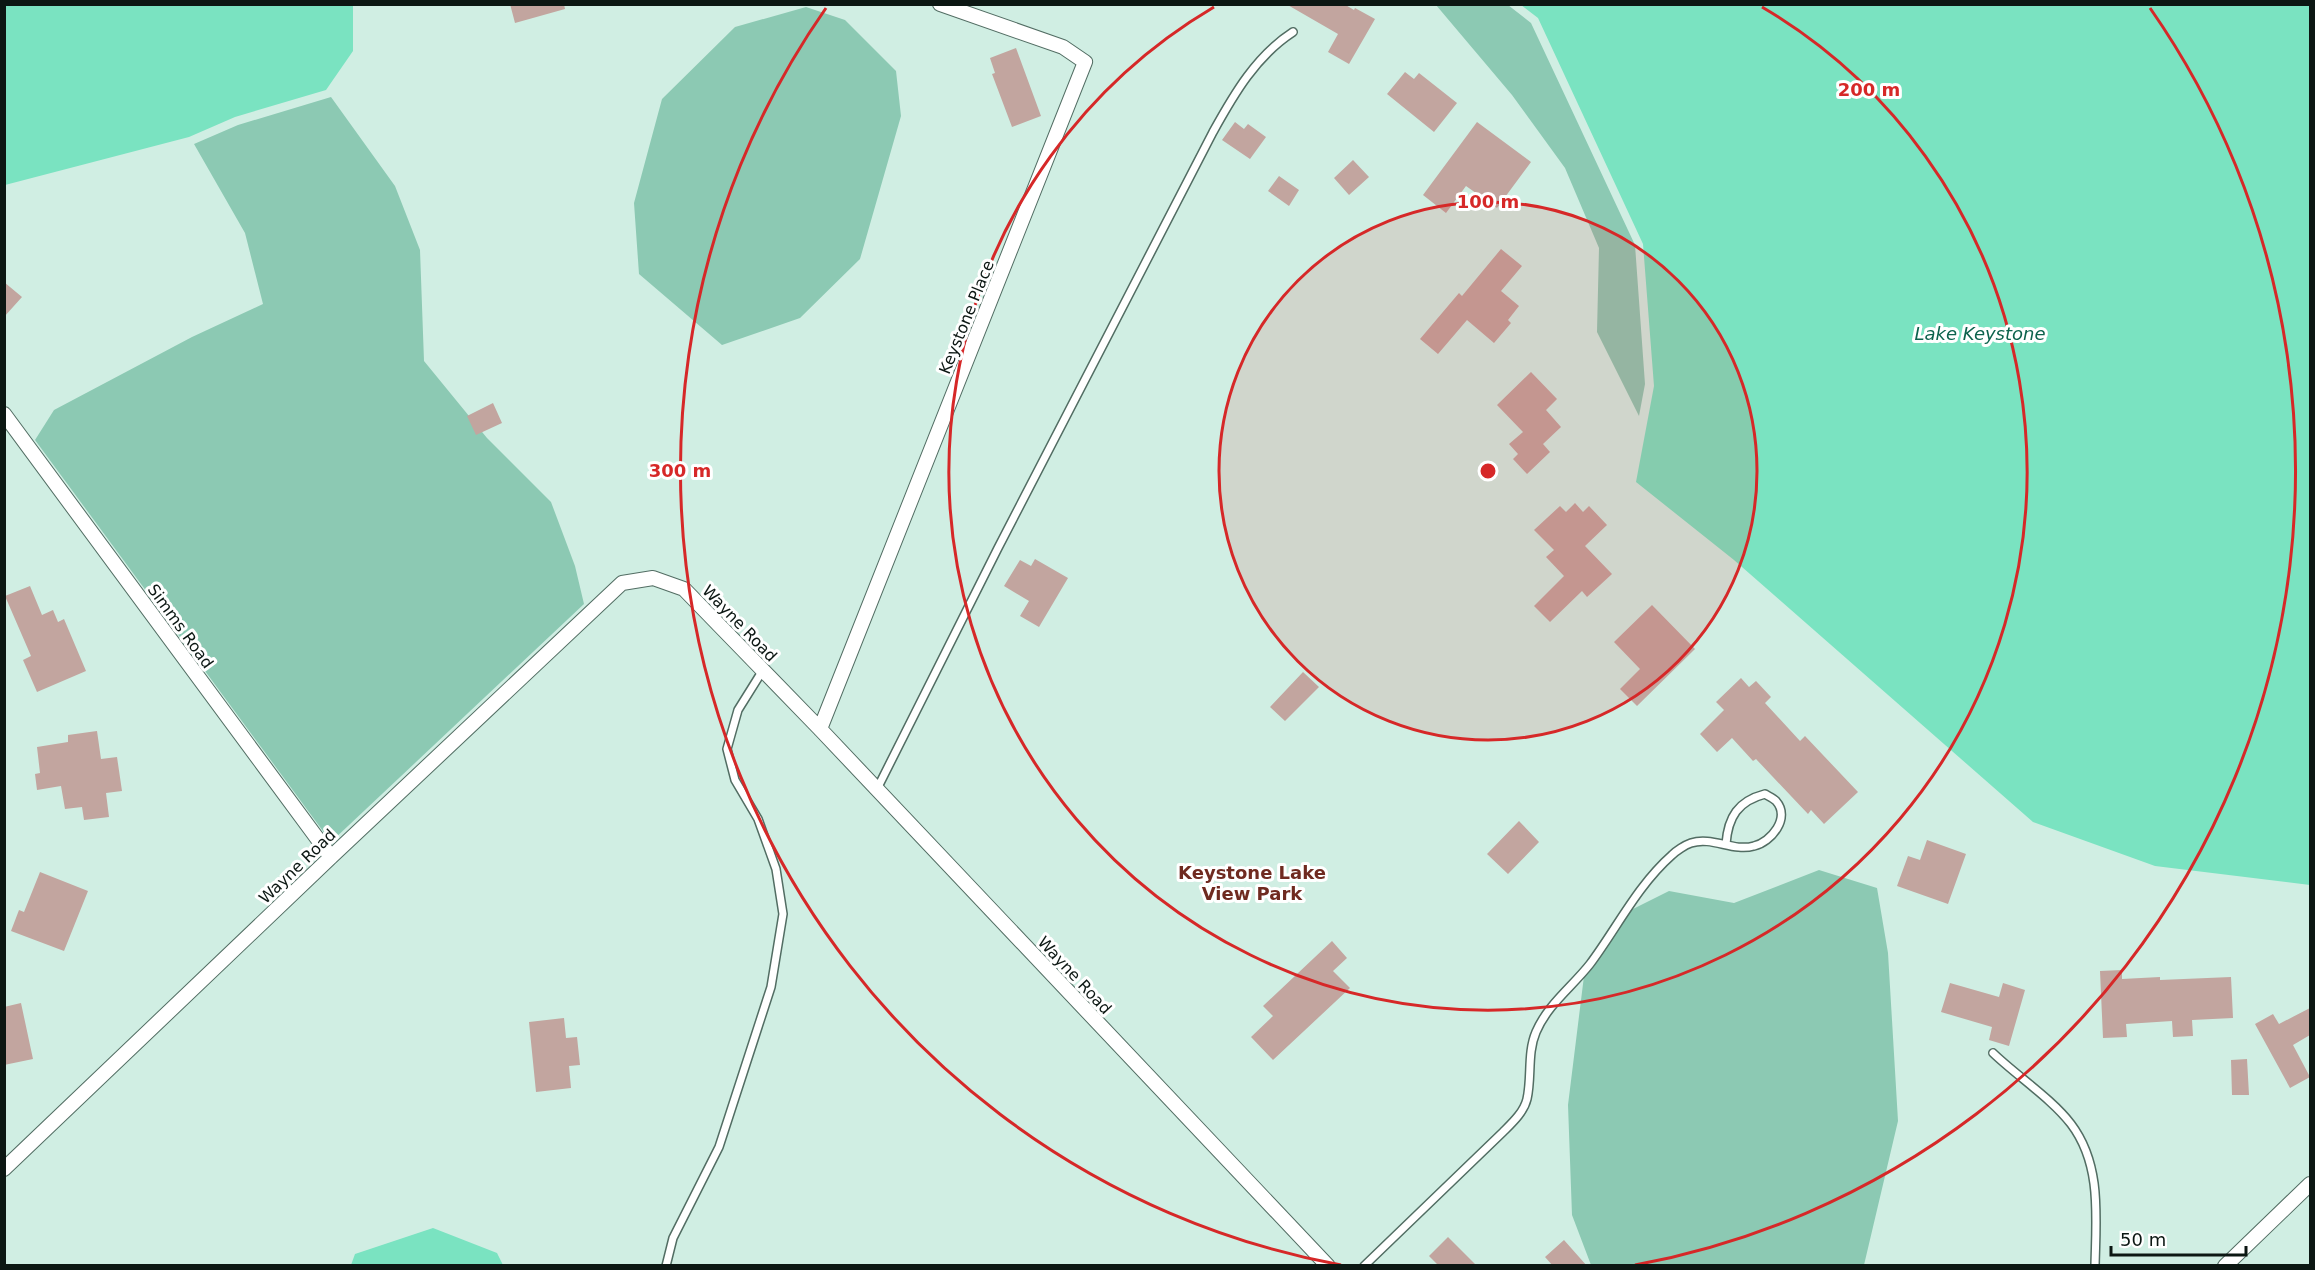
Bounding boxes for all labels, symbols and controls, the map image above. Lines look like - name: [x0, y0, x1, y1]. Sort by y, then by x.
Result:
- text: 200 m: [1838, 79, 1900, 100]
- text: 100 m: [1457, 191, 1519, 212]
- street label: Keystone Place: [935, 258, 998, 377]
- water label: Lake Keystone: [1914, 323, 2046, 344]
- text: 300 m: [649, 460, 711, 481]
- centre of rings: [1478, 461, 1498, 481]
- street label: Simms Road: [144, 581, 217, 672]
- street label: Wayne Road: [698, 581, 781, 666]
- street label: Wayne Road: [255, 825, 340, 908]
- district label: Keystone Lake View Park: [1178, 862, 1326, 904]
- street label: Wayne Road: [1034, 933, 1115, 1018]
- scale bar: [2111, 1219, 2246, 1257]
- text: 50 m: [2120, 1229, 2166, 1250]

